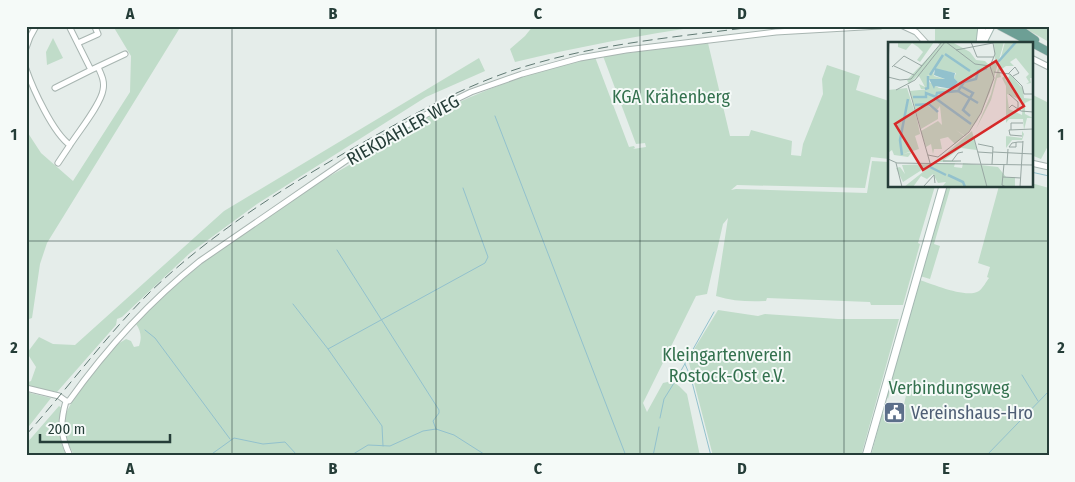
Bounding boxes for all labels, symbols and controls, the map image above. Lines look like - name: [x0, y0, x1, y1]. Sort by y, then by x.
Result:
- text: A: [125, 4, 135, 23]
- text: B: [329, 4, 338, 23]
- text: C: [534, 4, 543, 23]
- text: D: [737, 4, 747, 23]
- text: E: [942, 4, 950, 23]
- inset map: [888, 42, 1032, 188]
- park label: KGA Krähenberg: [612, 86, 731, 108]
- street label: RIEKDAHLER WEG: [343, 90, 463, 170]
- text: 1: [11, 125, 17, 144]
- text: 1: [1058, 125, 1064, 144]
- text: 2: [9, 338, 18, 357]
- text: 2: [1056, 338, 1065, 357]
- park label: Kleingartenverein Rostock-Ost e.V.: [662, 344, 792, 387]
- park label: Verbindungsweg: [888, 377, 1010, 399]
- public building icon: Vereinshaus-Hro: [883, 401, 907, 425]
- place label: Vereinshaus-Hro: [911, 402, 1033, 424]
- scale bar: [40, 412, 170, 444]
- text: 200 m: [48, 420, 85, 438]
- text: A: [125, 459, 135, 478]
- text: B: [329, 459, 338, 478]
- text: C: [534, 459, 543, 478]
- text: D: [737, 459, 747, 478]
- text: E: [942, 459, 950, 478]

